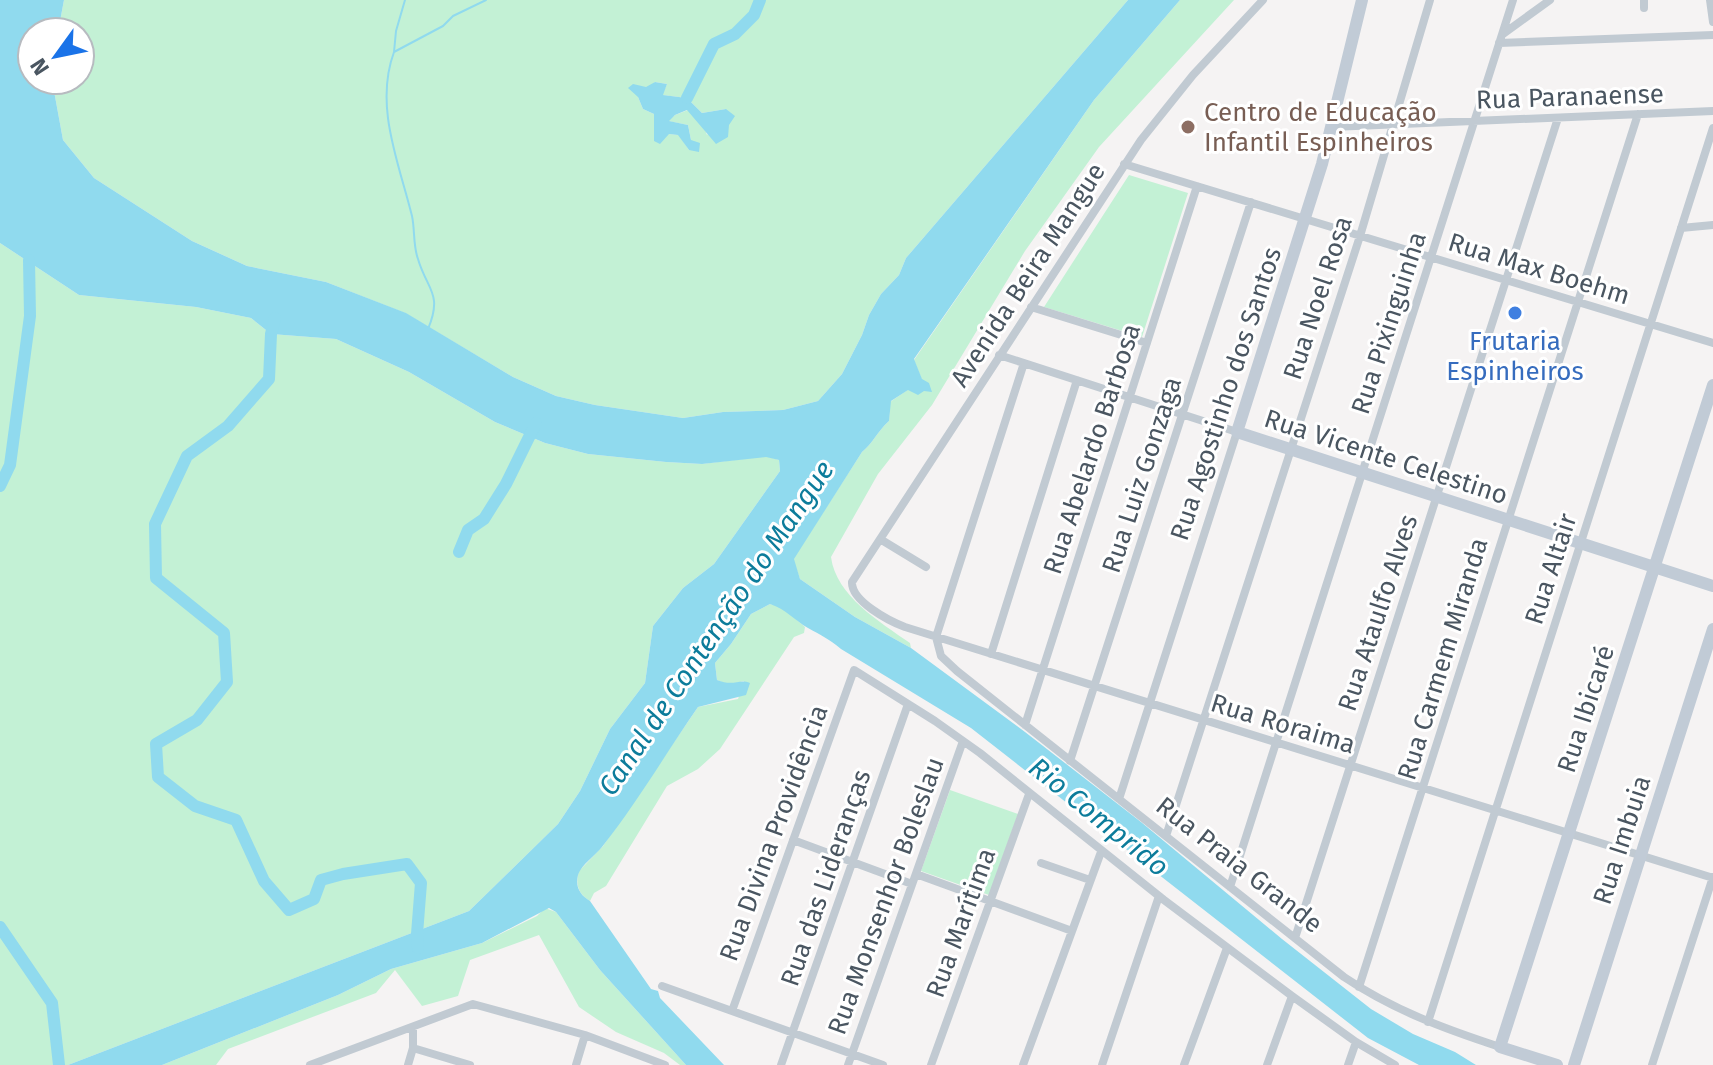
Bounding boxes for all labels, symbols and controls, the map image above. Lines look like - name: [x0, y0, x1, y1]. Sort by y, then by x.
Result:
- north arrow: [16, 16, 96, 96]
- text: N: [24, 53, 55, 80]
- street label: Rua Paranaense: [1475, 78, 1665, 116]
- place label: Centro de Educação Infantil Espinheiros: [1204, 97, 1437, 158]
- marker: Centro de Educação Infantil Espinheiros: [1179, 118, 1197, 136]
- street label: Avenida Beira Mangue: [944, 157, 1112, 393]
- street label: Rua Noel Rosa: [1277, 212, 1359, 384]
- street label: Rua Max Boehm: [1444, 227, 1634, 311]
- street label: Rua Pixinguinha: [1345, 228, 1433, 418]
- street label: Rua Agostinho dos Santos: [1164, 244, 1288, 544]
- marker: Frutaria Espinheiros: [1506, 304, 1524, 322]
- street label: Rua Abelardo Barbosa: [1037, 320, 1147, 578]
- place label: Frutaria Espinheiros: [1446, 326, 1584, 387]
- street label: Rua Luiz Gonzaga: [1096, 373, 1188, 577]
- street label: Rua Vicente Celestino: [1260, 403, 1512, 511]
- water label: Canal de Contenção do Mangue: [591, 454, 841, 802]
- street label: Rua Altair: [1518, 509, 1584, 629]
- street label: Rua Ataulfo Alves: [1332, 511, 1424, 715]
- street label: Rua Carmem Miranda: [1391, 534, 1495, 784]
- street label: Rua Ibicaré: [1551, 641, 1621, 777]
- street label: Rua Roraima: [1207, 687, 1359, 761]
- street label: Rua Divina Providência: [713, 701, 835, 965]
- water label: Rio Comprido: [1022, 751, 1176, 883]
- street label: Rua Monsenhor Boleslau: [821, 753, 951, 1039]
- street label: Rua das Lideranças: [774, 766, 878, 990]
- street label: Rua Imbuia: [1587, 772, 1657, 908]
- street label: Rua Praia Grande: [1150, 790, 1328, 940]
- street label: Rua Marítima: [920, 844, 1002, 1002]

